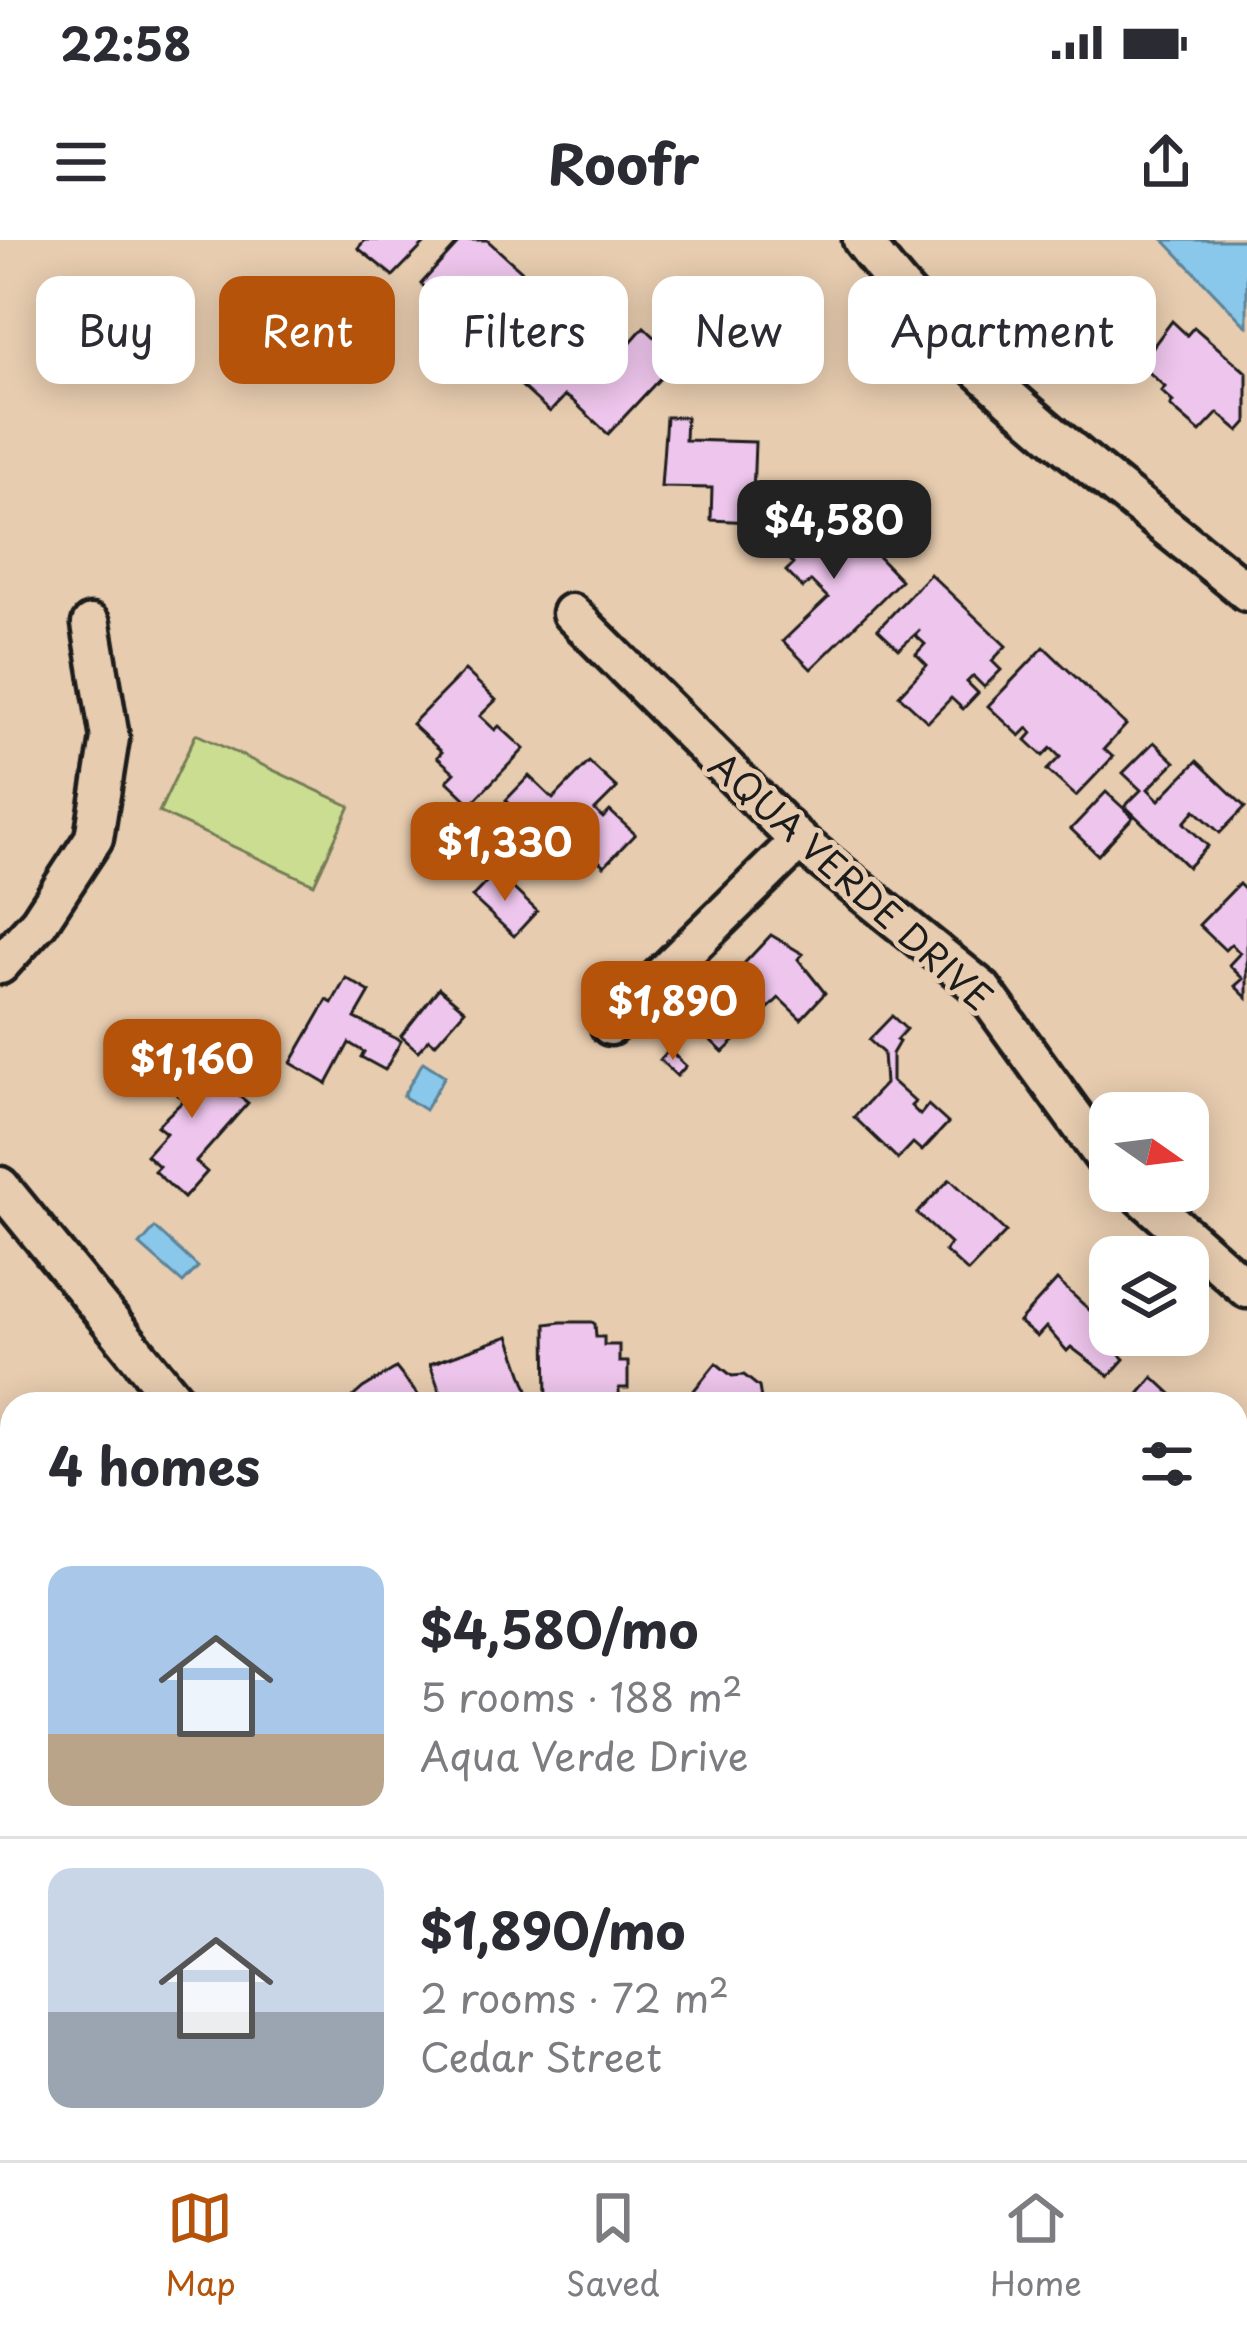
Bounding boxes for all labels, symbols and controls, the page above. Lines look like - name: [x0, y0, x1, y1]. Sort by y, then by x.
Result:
- text: 22:58: [60, 8, 191, 76]
- text: Roofr: [548, 122, 699, 203]
- icon: menu: [48, 129, 114, 195]
- icon: share: [1133, 129, 1199, 195]
- chip: Buy: [36, 276, 195, 384]
- chip: Rent: [219, 276, 395, 384]
- chip: Filters: [419, 276, 628, 384]
- chip: New: [652, 276, 824, 384]
- chip: Apartment: [848, 276, 1156, 384]
- pin: $4,580: [736, 480, 932, 582]
- text: $4,580: [764, 489, 904, 548]
- street label: AQUA VERDE DRIVE: [698, 738, 1006, 1022]
- pin: $1,330: [407, 802, 603, 904]
- text: $1,330: [438, 811, 572, 870]
- pin: $1,890: [575, 961, 771, 1063]
- text: $1,890: [608, 970, 738, 1029]
- pin: $1,160: [94, 1019, 290, 1121]
- text: $1,160: [130, 1028, 254, 1087]
- north arrow: [1089, 1092, 1209, 1212]
- map controls: [1089, 1092, 1209, 1356]
- button: layers: [1089, 1236, 1209, 1356]
- text: 4 homes: [48, 1426, 260, 1503]
- icon: filters: [1134, 1431, 1200, 1497]
- text: $4,580/mo: [420, 1589, 698, 1666]
- icon: home: [144, 1614, 288, 1758]
- text: 5 rooms · 188 m²: [420, 1666, 743, 1725]
- text: Aqua Verde Drive: [420, 1725, 748, 1784]
- text: $1,890/mo: [420, 1890, 686, 1967]
- icon: home: [144, 1916, 288, 2060]
- text: 2 rooms · 72 m²: [420, 1967, 729, 2026]
- text: Cedar Street: [420, 2026, 662, 2085]
- tab: Map: [165, 2185, 236, 2307]
- tab: Saved: [566, 2185, 660, 2307]
- tab: Home: [990, 2185, 1082, 2307]

